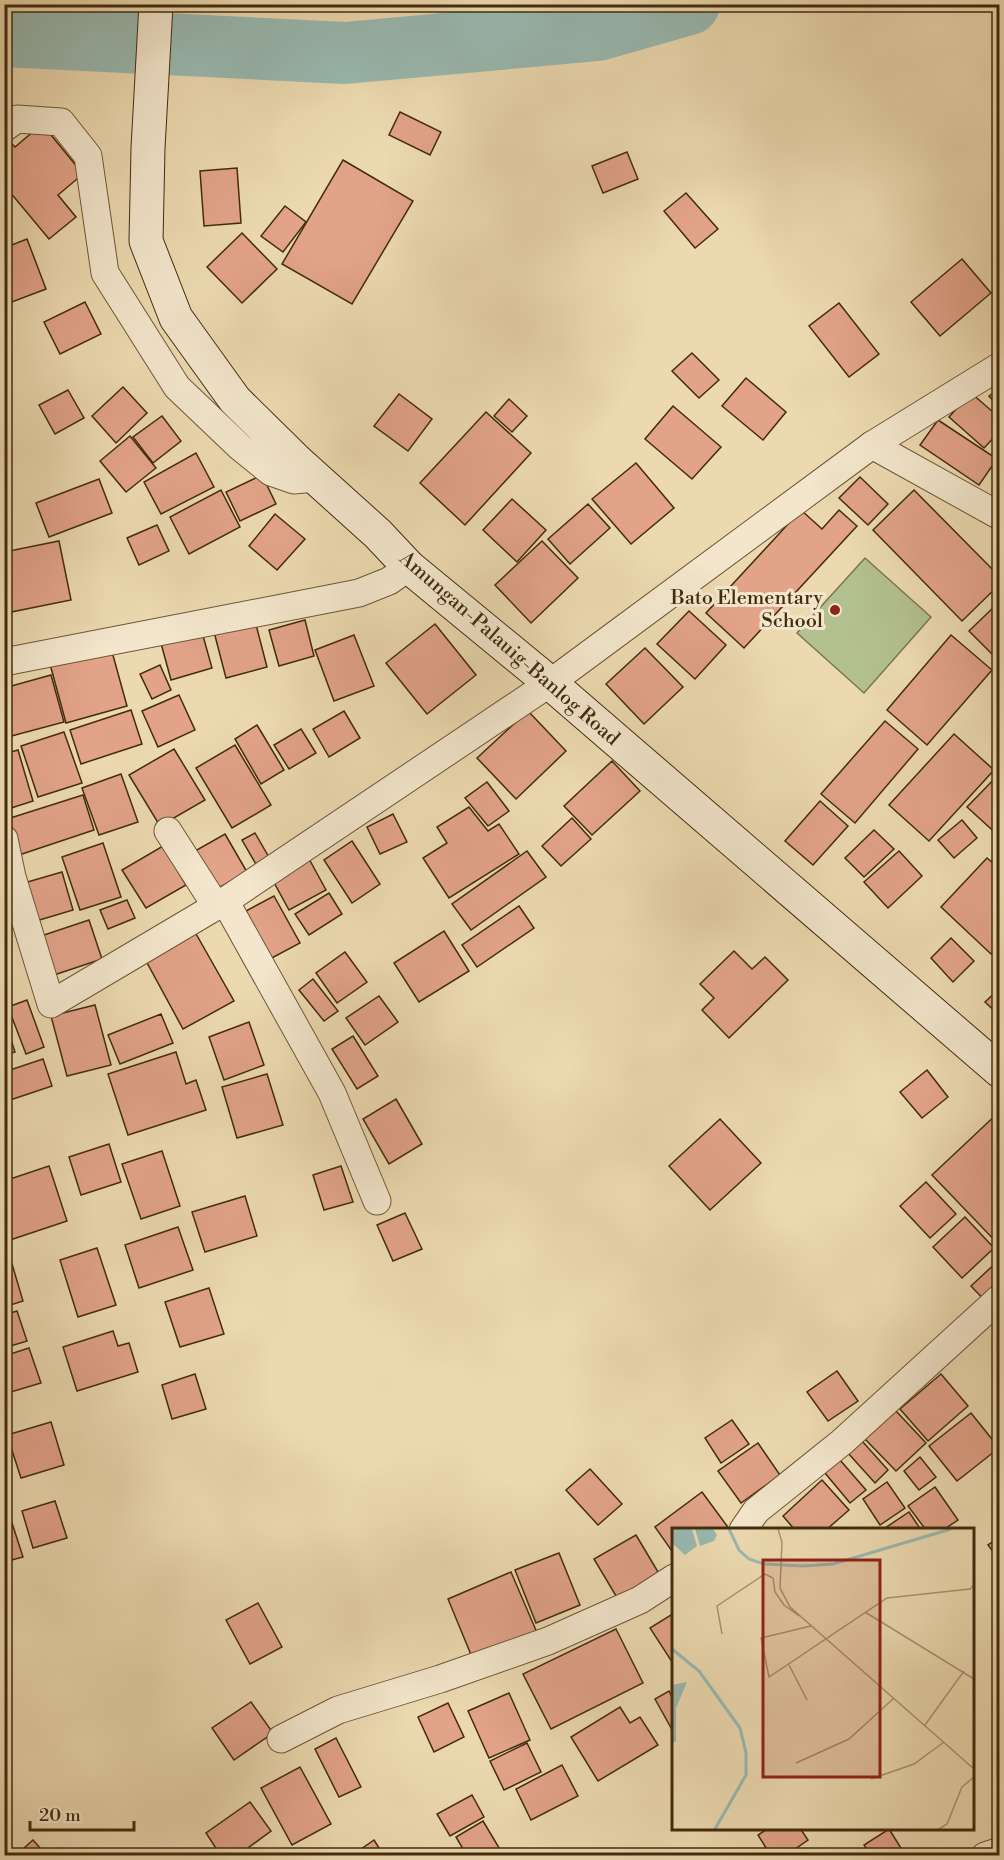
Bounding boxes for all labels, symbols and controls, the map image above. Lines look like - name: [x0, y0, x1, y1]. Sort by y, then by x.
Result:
- street label: Amungan-Palauig-Banlog Road: [393, 546, 625, 752]
- place label: Bato Elementary School: [670, 586, 823, 634]
- marker: Bato Elementary School: [828, 603, 842, 617]
- inset map: [672, 1528, 974, 1830]
- scale bar: [30, 1794, 134, 1832]
- text: 20 m: [39, 1804, 81, 1827]

